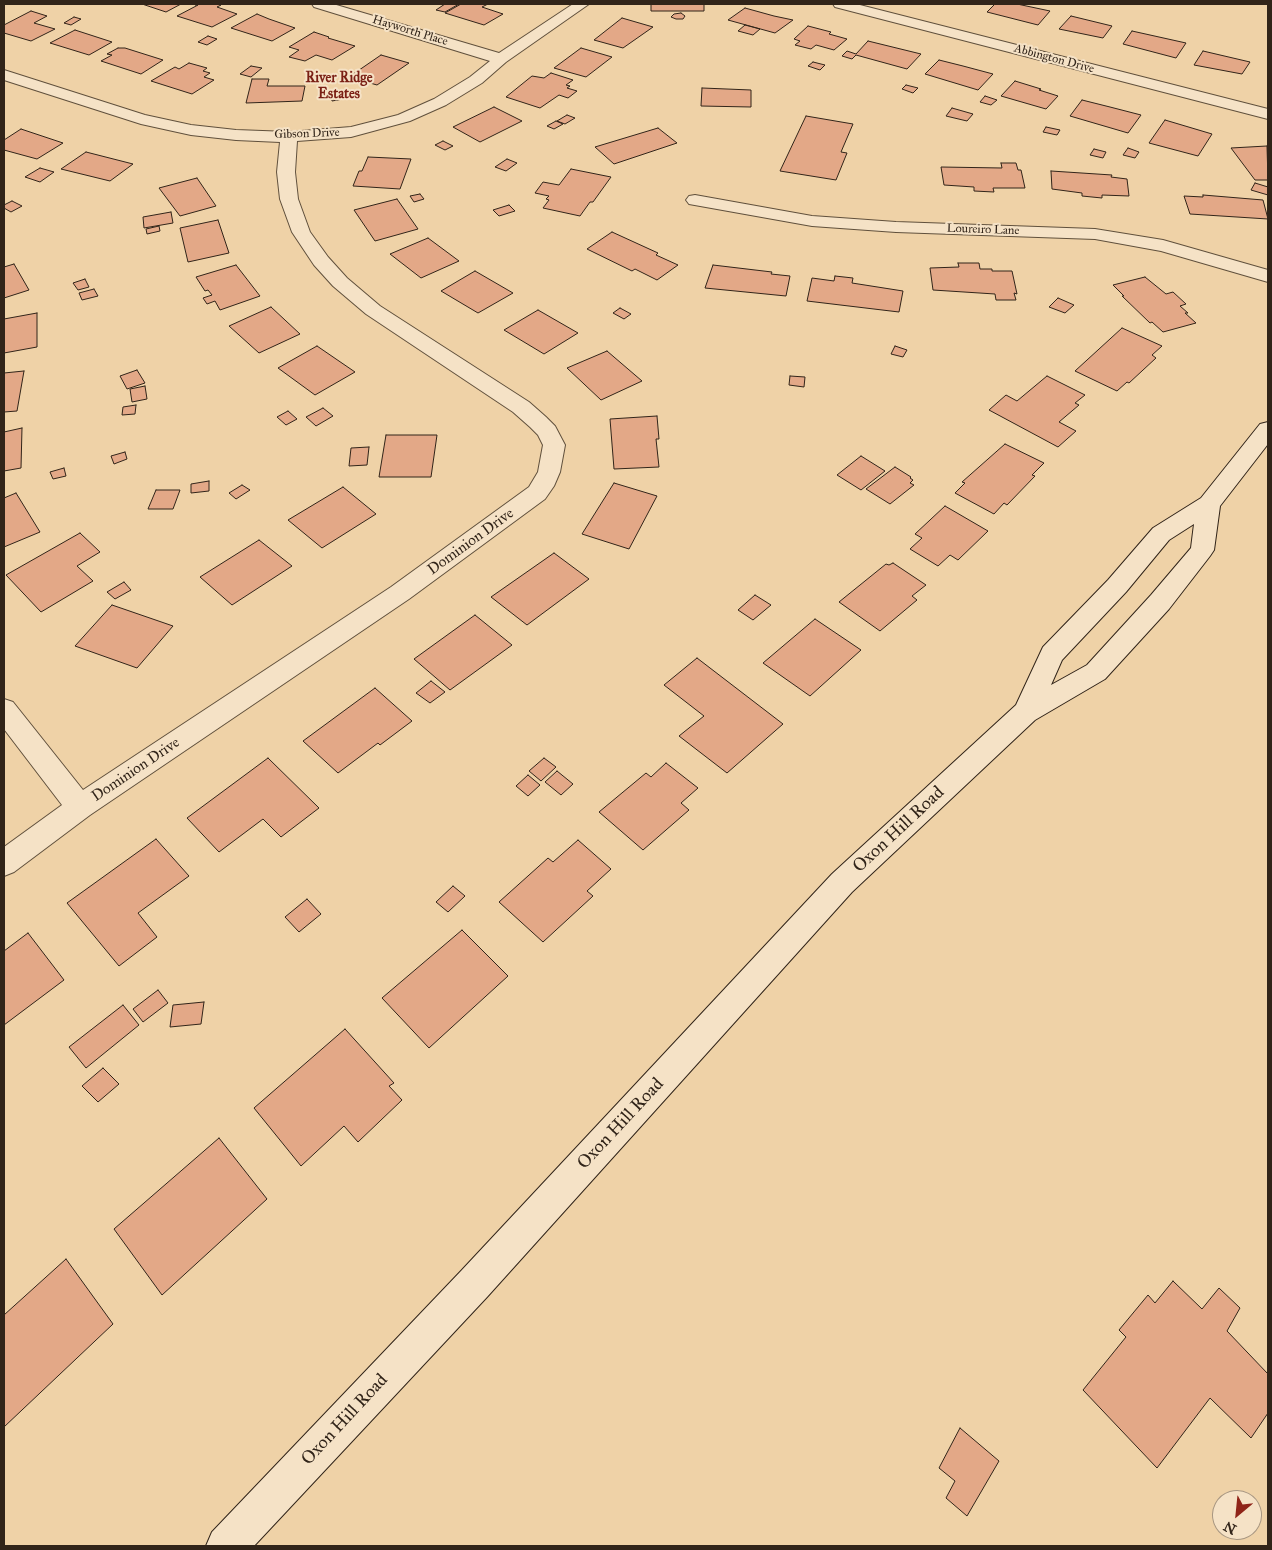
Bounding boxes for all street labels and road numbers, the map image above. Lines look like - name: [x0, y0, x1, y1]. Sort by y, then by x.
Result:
- street label: Hayworth Place: [371, 13, 449, 49]
- street label: Abbington Drive: [1012, 41, 1096, 77]
- street label: Gibson Drive: [274, 126, 340, 142]
- street label: Loureiro Lane: [946, 222, 1020, 238]
- street label: Dominion Drive: [424, 505, 518, 579]
- street label: Dominion Drive: [89, 734, 183, 806]
- street label: Oxon Hill Road: [849, 782, 949, 878]
- street label: Oxon Hill Road: [573, 1074, 669, 1174]
- street label: Oxon Hill Road: [297, 1370, 393, 1470]

